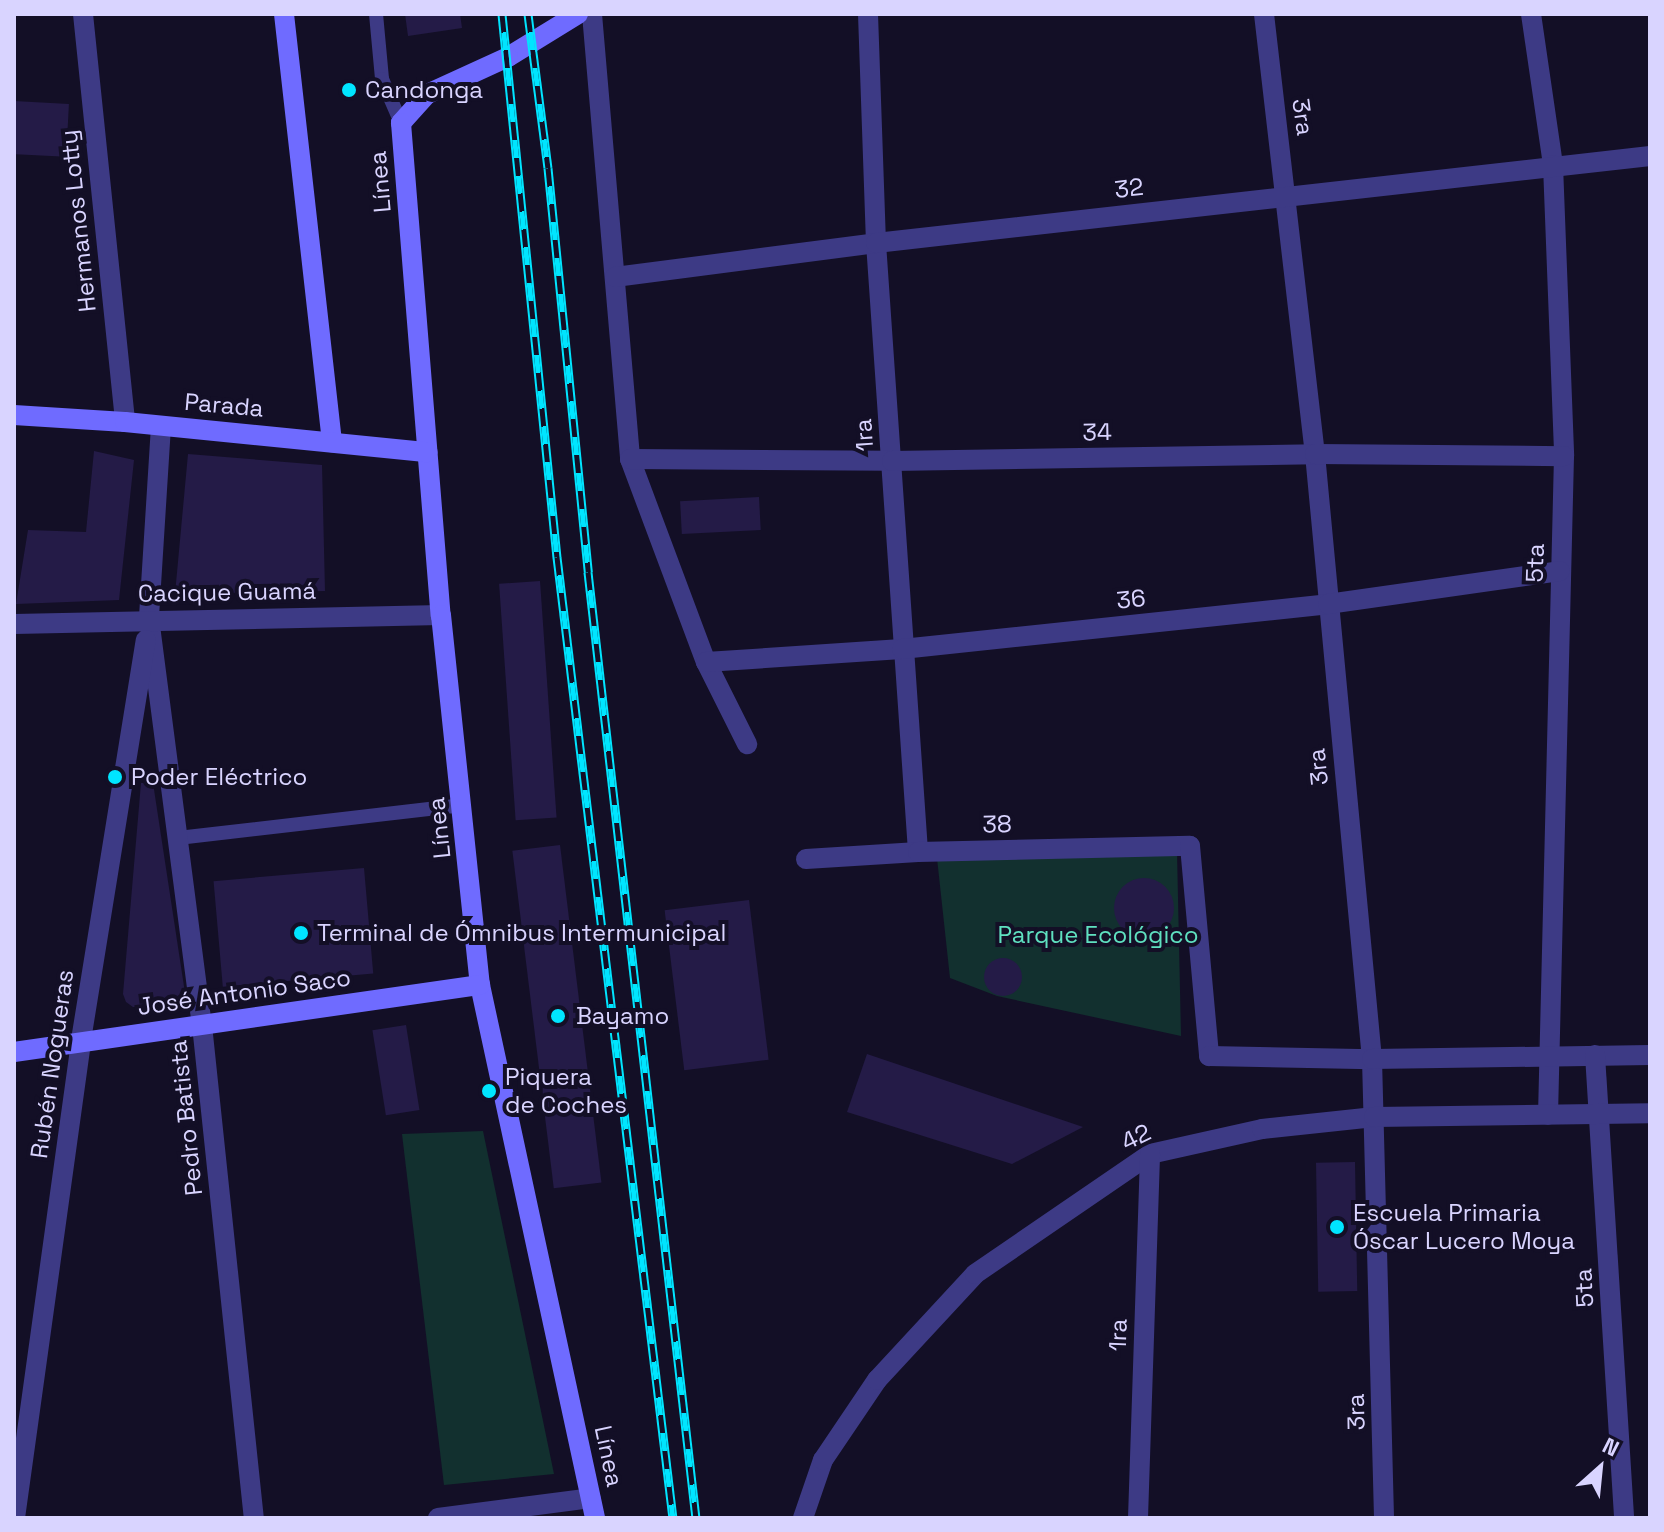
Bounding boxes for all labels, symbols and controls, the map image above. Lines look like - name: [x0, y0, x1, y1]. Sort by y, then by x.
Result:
- place label: Candonga: [365, 76, 483, 104]
- marker: Candonga: [340, 81, 358, 99]
- street label: 3ra: [1286, 97, 1320, 137]
- street label: Hermanos Lotty: [54, 128, 102, 314]
- street label: Línea: [363, 150, 397, 214]
- street label: 32: [1113, 172, 1145, 204]
- street label: Parada: [183, 387, 265, 423]
- street label: 34: [1082, 417, 1112, 447]
- street label: 1ra: [849, 418, 879, 452]
- street label: 5ta: [1520, 543, 1550, 583]
- street label: Cacique Guamá: [138, 576, 316, 608]
- street label: 36: [1115, 583, 1147, 615]
- street label: 3ra: [1302, 747, 1334, 787]
- place label: Poder Eléctrico: [131, 763, 307, 791]
- marker: Poder Eléctrico: [106, 768, 124, 786]
- street label: Línea: [421, 796, 457, 860]
- street label: 38: [982, 809, 1012, 839]
- place label: Terminal de Ómnibus Intermunicipal: [317, 919, 726, 947]
- park label: Parque Ecológico: [998, 921, 1198, 949]
- marker: Terminal de Ómnibus Intermunicipal: [292, 924, 310, 942]
- street label: José Antonio Saco: [135, 963, 353, 1021]
- street label: Rubén Nogueras: [24, 968, 80, 1160]
- place label: Bayamo: [576, 1002, 669, 1030]
- marker: Bayamo: [547, 1005, 569, 1027]
- street label: Pedro Batista: [164, 1039, 208, 1197]
- place label: Piquera de Coches: [505, 1063, 627, 1119]
- marker: Piquera de Coches: [480, 1082, 498, 1100]
- street label: 42: [1116, 1118, 1156, 1156]
- place label: Escuela Primaria Óscar Lucero Moya: [1353, 1199, 1575, 1255]
- marker: Escuela Primaria Óscar Lucero Moya: [1328, 1218, 1346, 1236]
- street label: 5ta: [1569, 1268, 1599, 1308]
- street label: 1ra: [1103, 1318, 1133, 1352]
- street label: 3ra: [1341, 1393, 1371, 1431]
- street label: Línea: [589, 1423, 629, 1489]
- north arrow: [1560, 1428, 1640, 1508]
- text: N: [1598, 1431, 1624, 1462]

